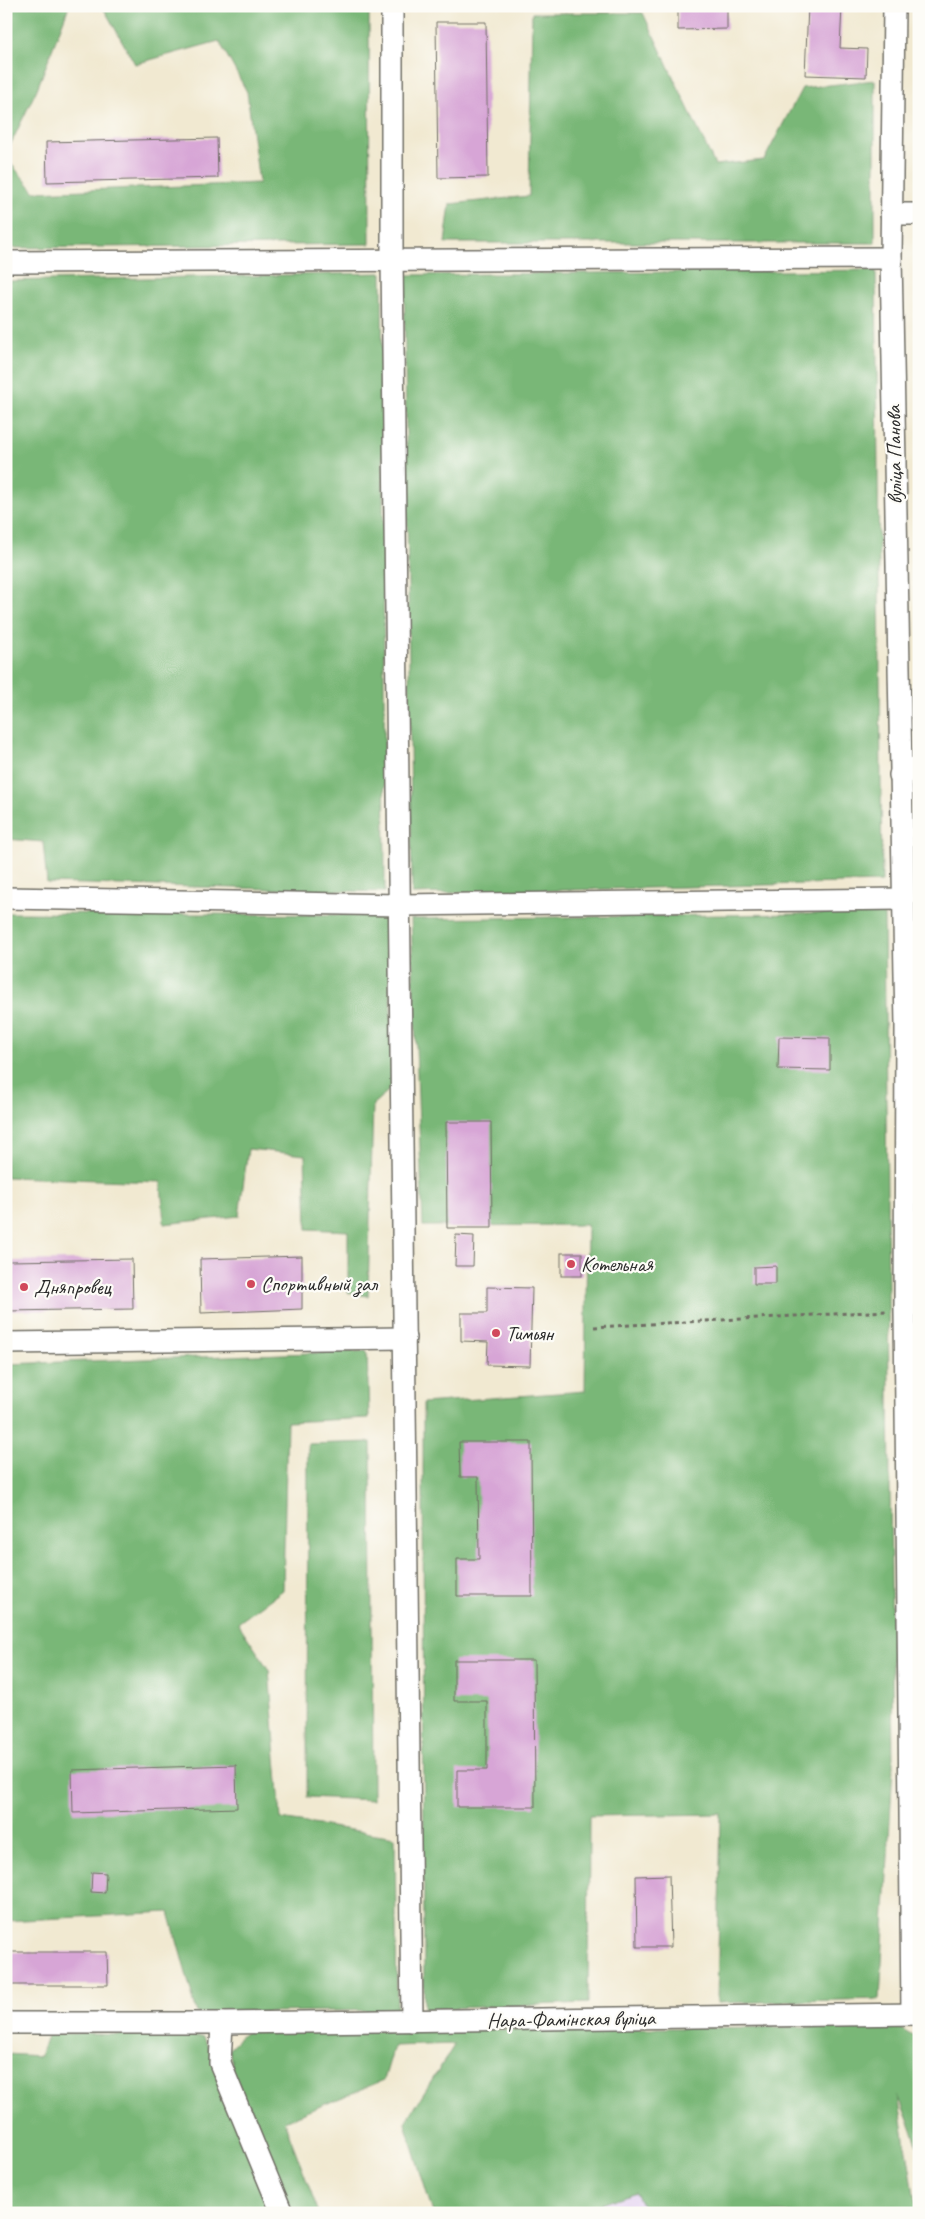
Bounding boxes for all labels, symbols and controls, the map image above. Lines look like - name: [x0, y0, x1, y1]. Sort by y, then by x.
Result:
- street label: вуліца Панова: [880, 403, 908, 505]
- place label: Котельная: [581, 1251, 654, 1277]
- marker: Котельная: [565, 1258, 577, 1270]
- place label: Спортивный зал: [261, 1271, 379, 1298]
- place label: Дняпровец: [34, 1274, 112, 1300]
- marker: Спортивный зал: [245, 1278, 257, 1290]
- marker: Дняпровец: [18, 1281, 30, 1293]
- place label: Тимьян: [506, 1320, 554, 1346]
- marker: Тимьян: [490, 1327, 502, 1339]
- street label: Нара-Фамінская вуліца: [487, 2005, 657, 2033]

